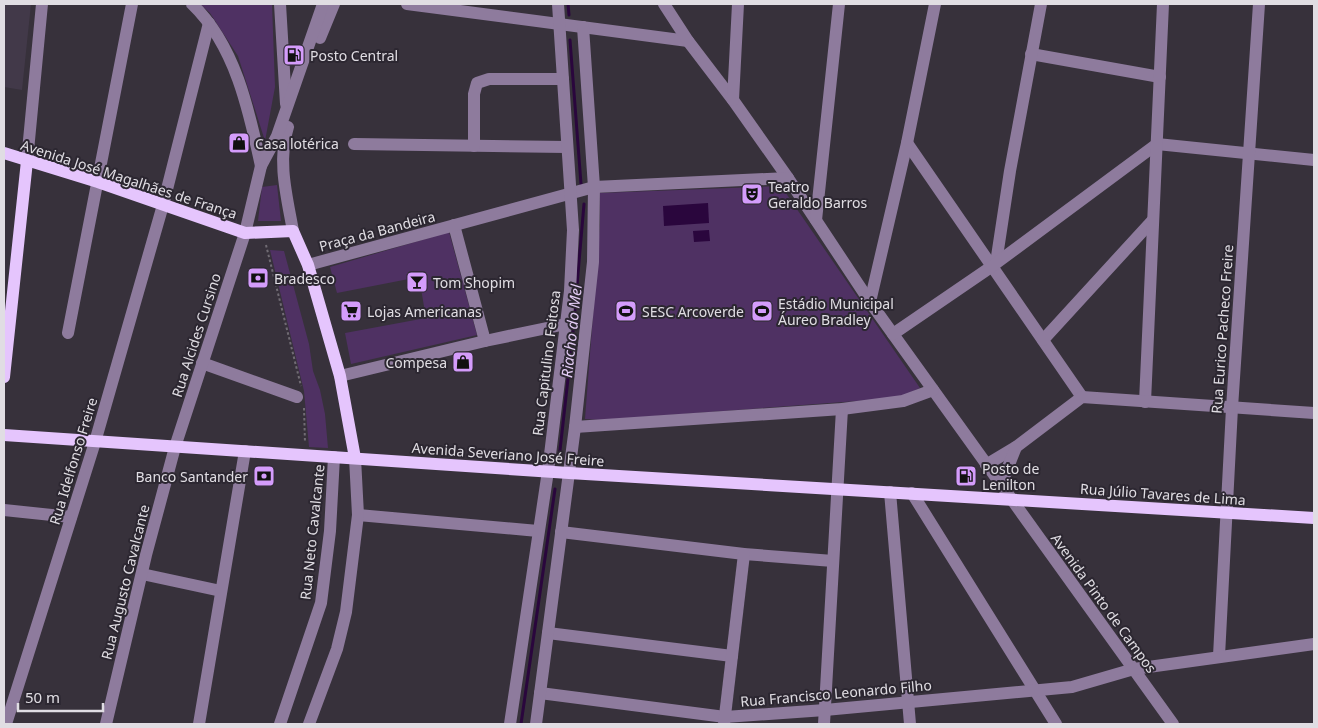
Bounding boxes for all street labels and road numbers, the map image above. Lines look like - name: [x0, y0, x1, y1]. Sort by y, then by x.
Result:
- street label: Avenida José Magalhães de França: [18, 135, 240, 223]
- street label: Praça da Bandeira: [317, 206, 437, 256]
- street label: Rua Eurico Pacheco Freire: [1207, 244, 1237, 414]
- street label: Rua Alcides Cursino: [167, 271, 225, 399]
- street label: Rua Capitulino Feitosa: [528, 289, 564, 437]
- street label: Rua Idelfonso Freire: [45, 395, 101, 527]
- street label: Avenida Severiano José Freire: [411, 438, 605, 470]
- street label: Rua Neto Cavalcante: [295, 463, 329, 601]
- street label: Rua Júlio Tavares de Lima: [1080, 479, 1246, 509]
- street label: Rua Augusto Cavalcante: [97, 502, 153, 661]
- street label: Avenida Pinto de Campos: [1047, 529, 1161, 677]
- street label: Rua Francisco Leonardo Filho: [740, 675, 932, 711]

